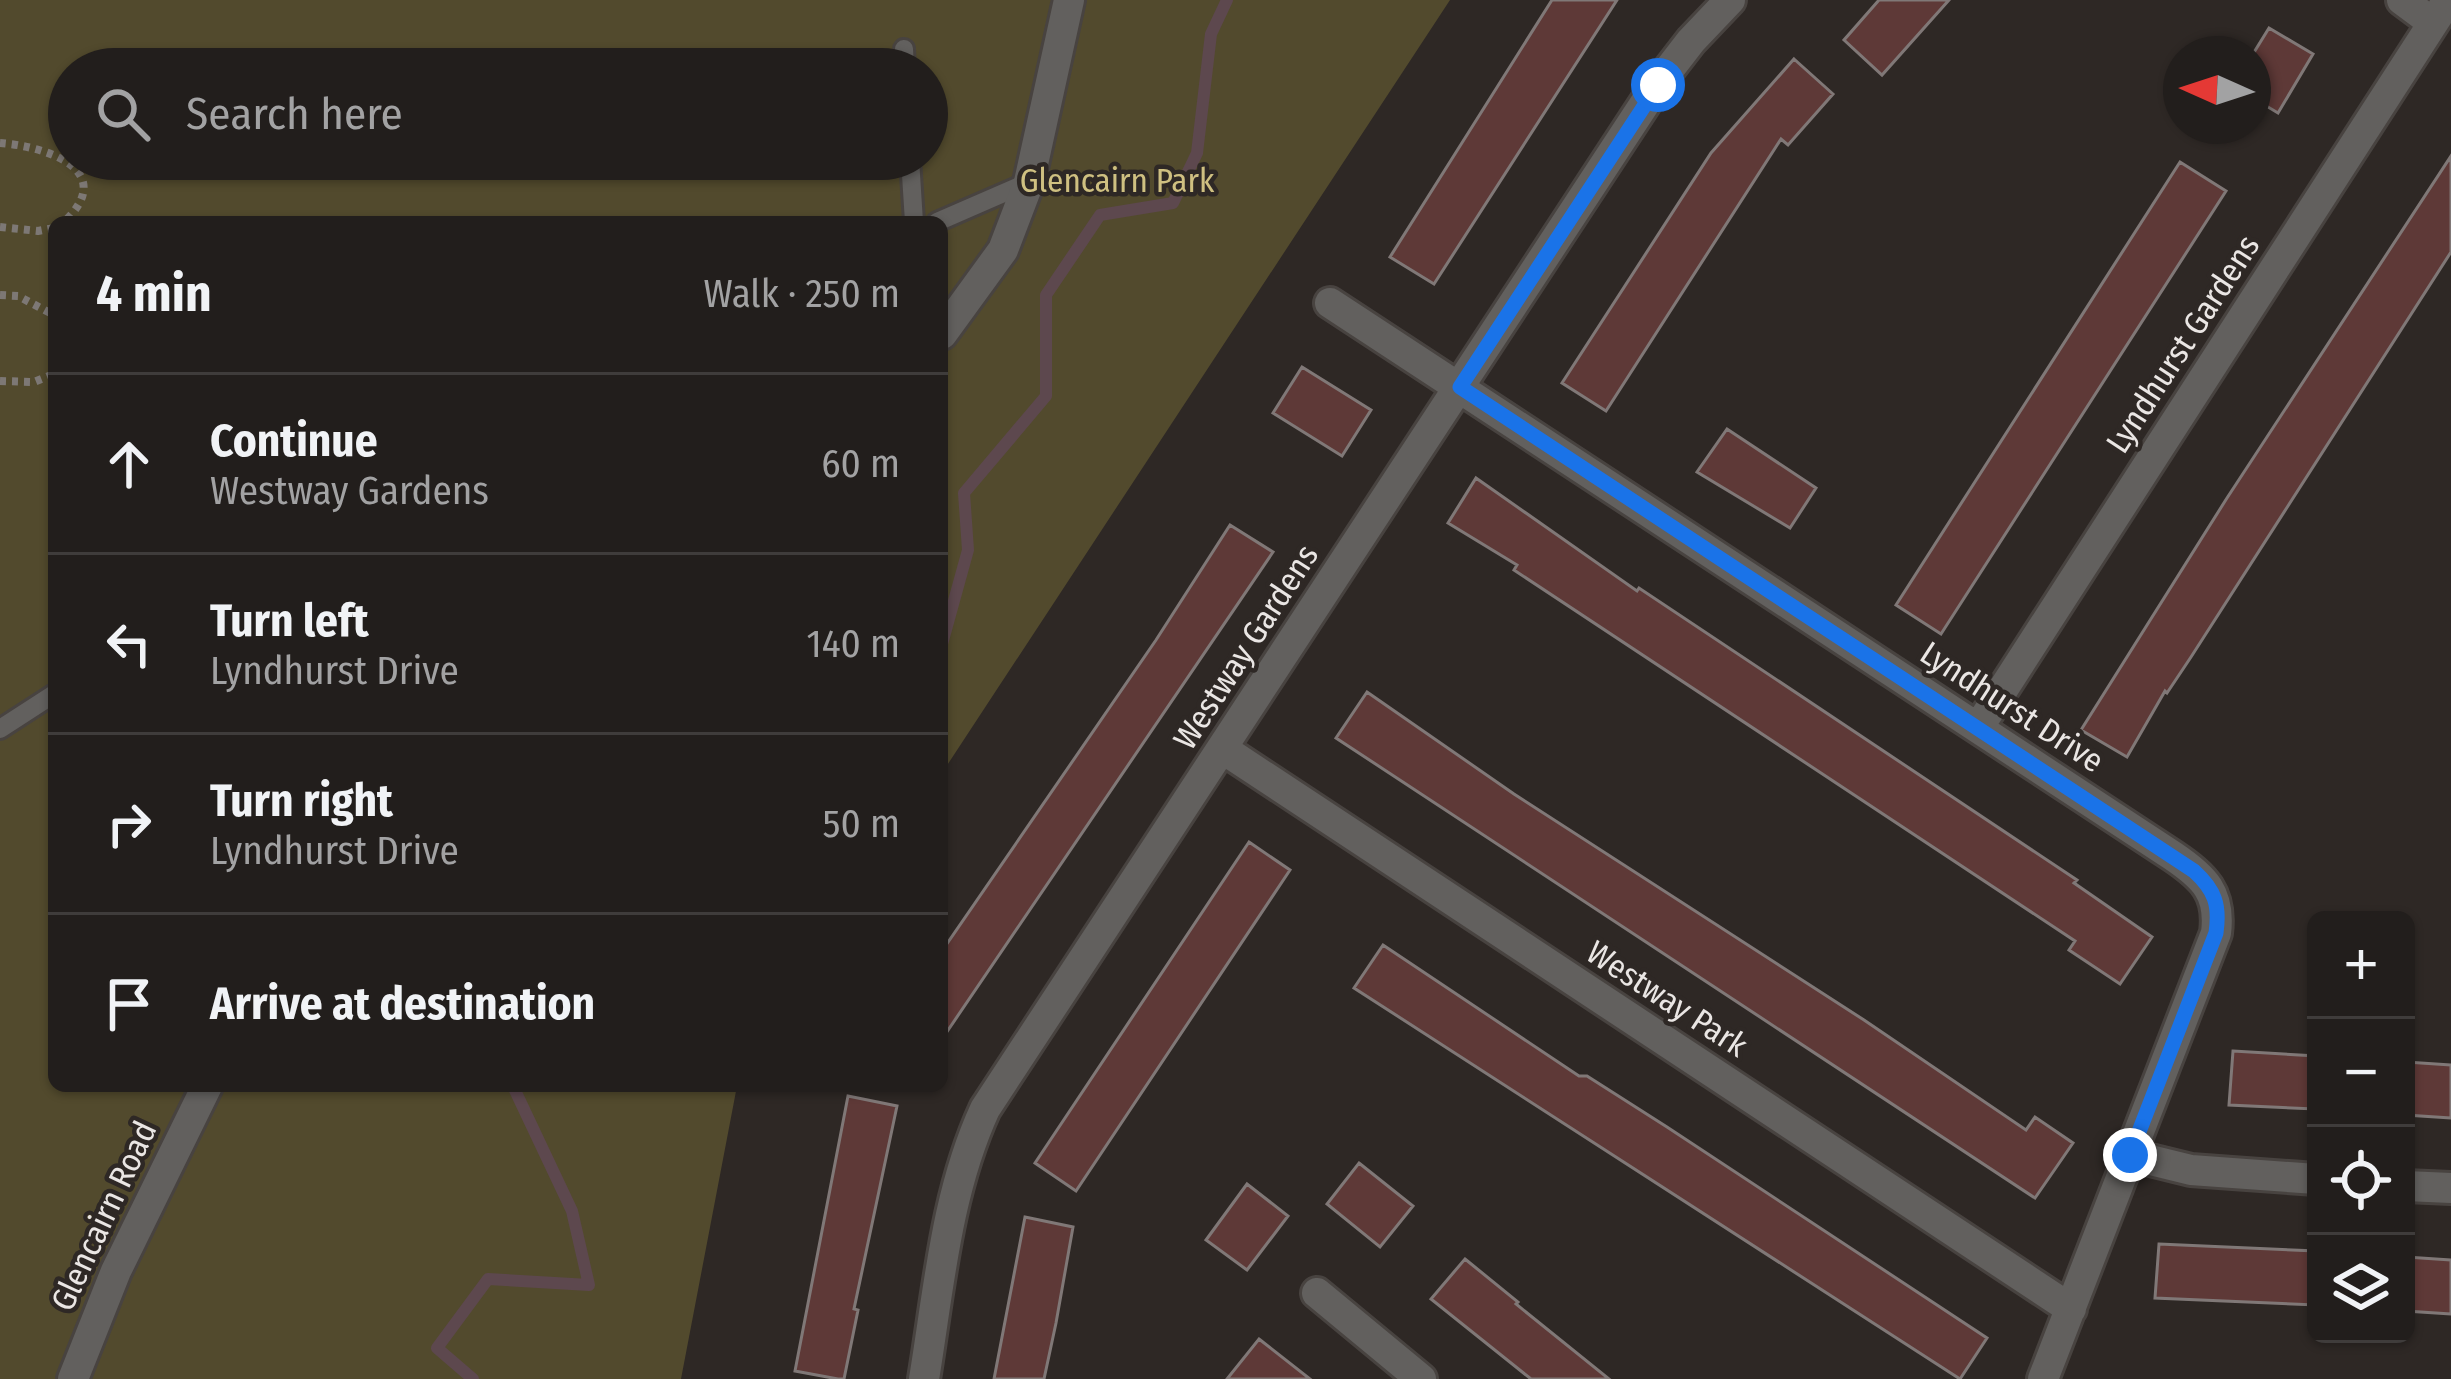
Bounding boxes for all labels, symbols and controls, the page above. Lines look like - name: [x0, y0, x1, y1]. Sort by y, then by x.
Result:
- north arrow: [2163, 36, 2271, 144]
- search box: [48, 48, 948, 180]
- route start: [1631, 58, 1685, 112]
- icon: search: [90, 81, 156, 147]
- text: Search here: [186, 87, 403, 141]
- park label: Glencairn Park: [1020, 161, 1215, 201]
- street label: Lyndhurst Gardens: [2098, 228, 2268, 460]
- text: 4 min: [96, 263, 212, 325]
- text: Walk · 250 m: [704, 271, 900, 317]
- text: Continue: [210, 414, 378, 468]
- icon: ahead: [96, 431, 162, 497]
- text: 60 m: [821, 441, 900, 487]
- text: Westway Gardens: [210, 468, 489, 514]
- street label: Westway Gardens: [1165, 537, 1327, 757]
- text: Turn left: [210, 594, 369, 648]
- icon: left: [96, 611, 162, 677]
- text: 140 m: [806, 621, 900, 667]
- street label: Lyndhurst Drive: [1913, 633, 2111, 781]
- text: Lyndhurst Drive: [210, 648, 459, 694]
- text: Turn right: [210, 774, 393, 828]
- icon: right: [96, 791, 162, 857]
- text: 50 m: [823, 801, 900, 847]
- text: Lyndhurst Drive: [210, 828, 459, 874]
- map controls: [2307, 911, 2415, 1343]
- button: +: [2307, 911, 2415, 1019]
- street label: Westway Park: [1579, 932, 1755, 1066]
- icon: arrive: [96, 971, 162, 1037]
- text: Arrive at destination: [210, 977, 595, 1031]
- button: −: [2307, 1019, 2415, 1127]
- street label: Glencairn Road: [43, 1115, 165, 1317]
- button: locate: [2307, 1127, 2415, 1235]
- route end: [2103, 1128, 2157, 1182]
- button: layers: [2307, 1235, 2415, 1343]

